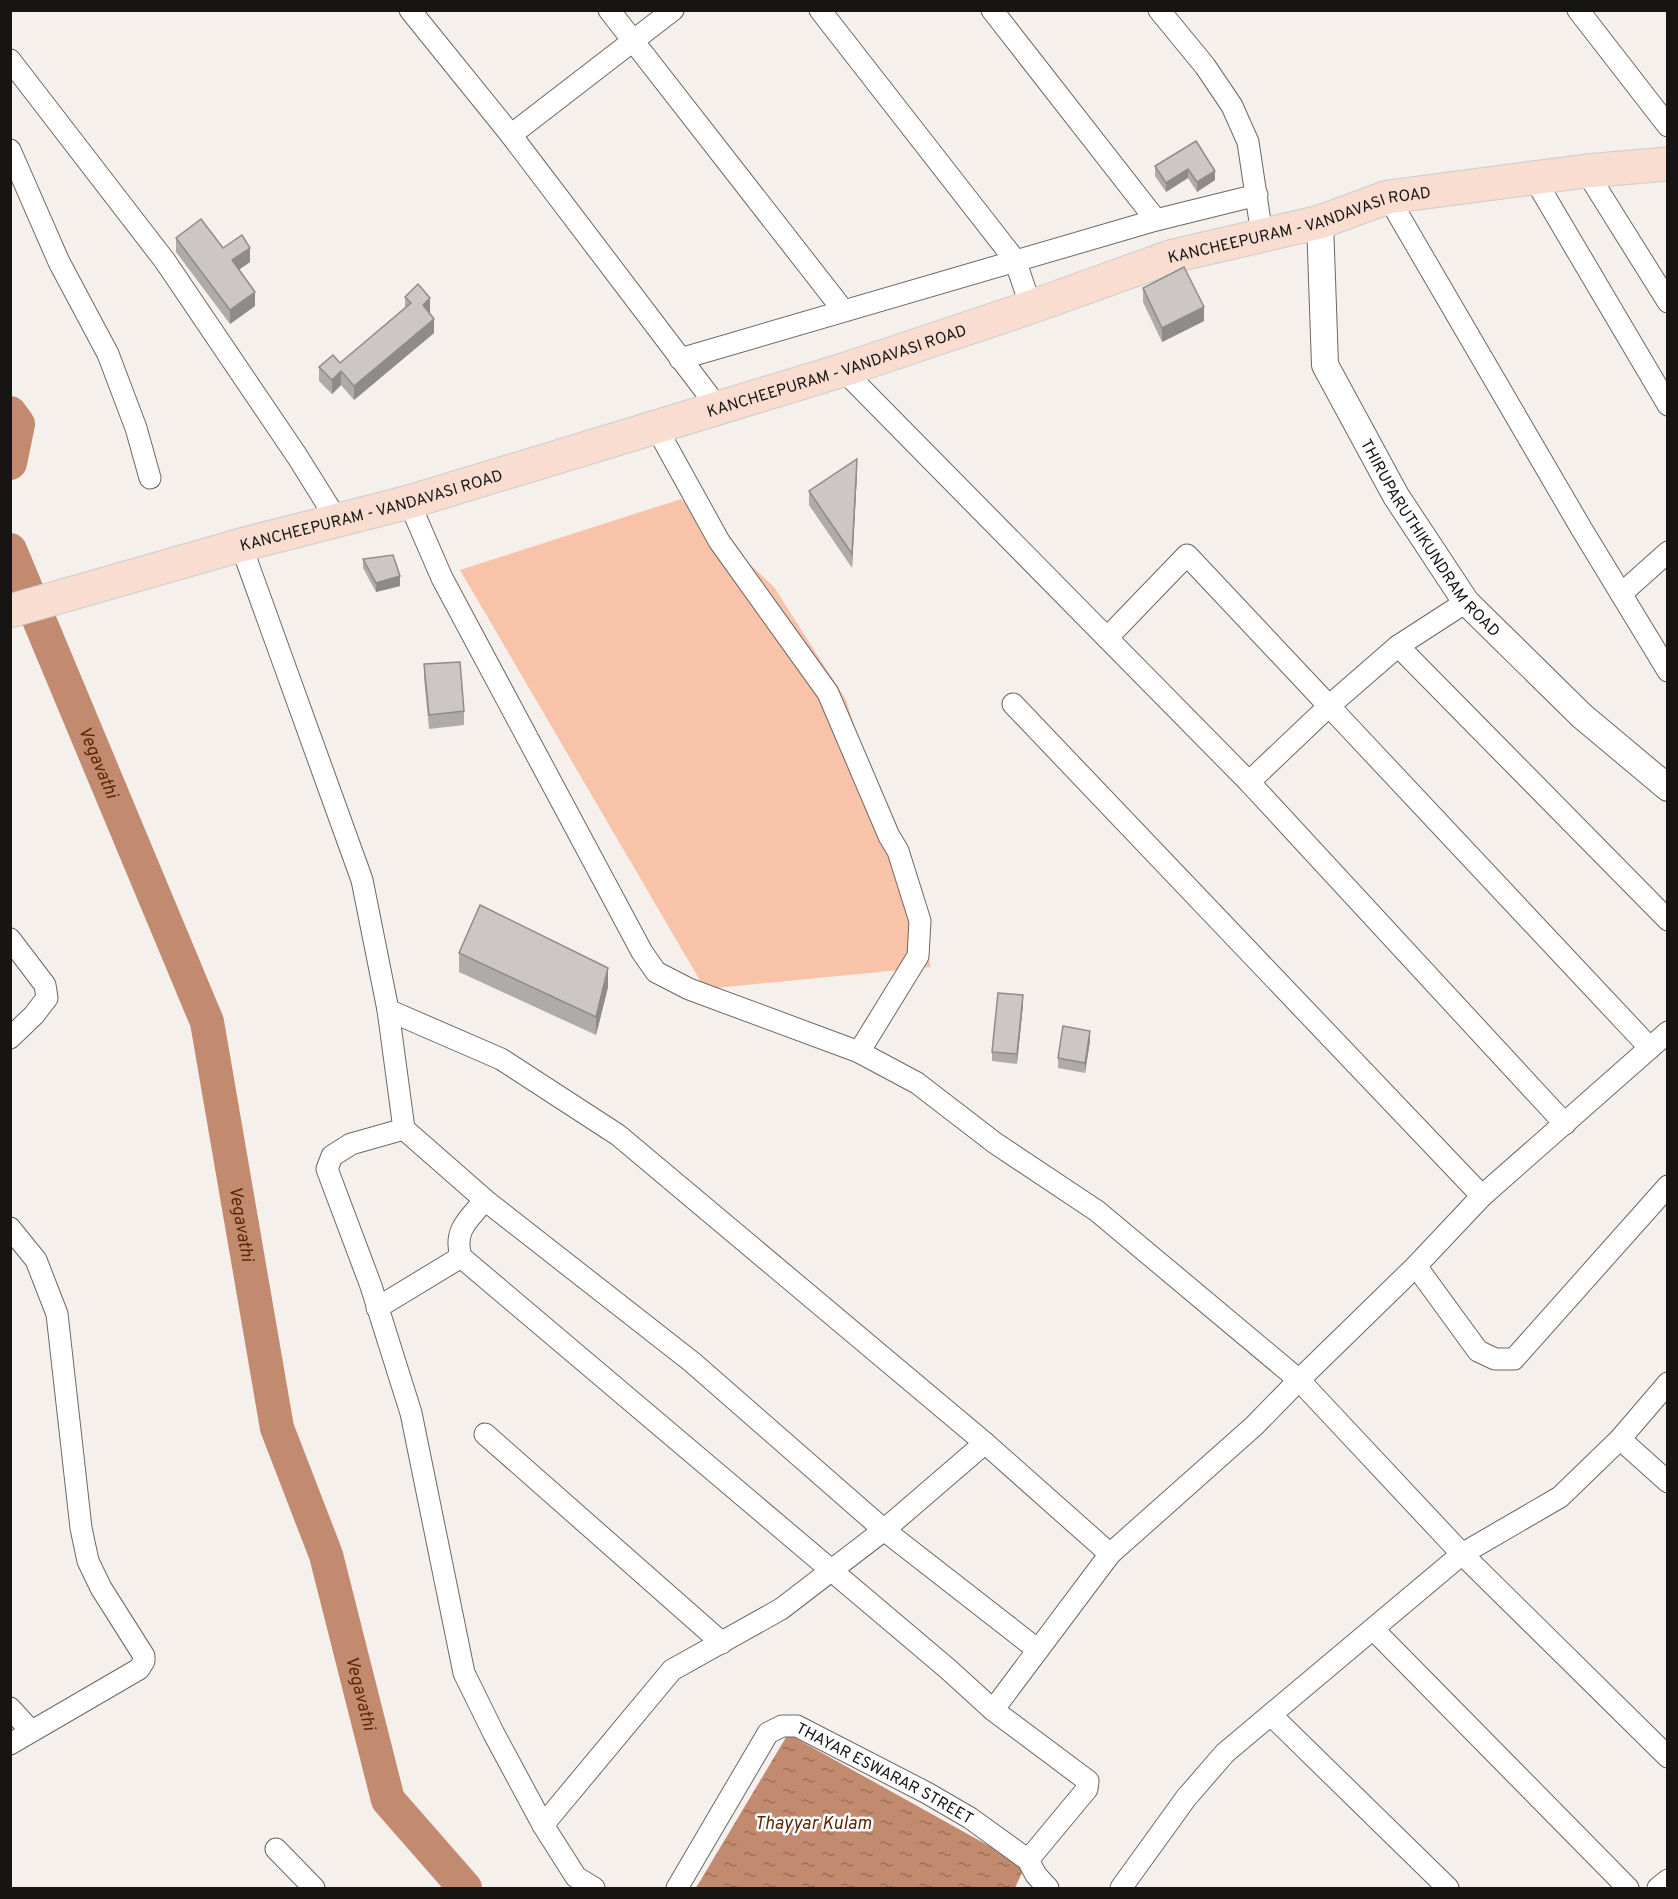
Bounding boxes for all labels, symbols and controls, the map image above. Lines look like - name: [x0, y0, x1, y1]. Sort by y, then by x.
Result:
- street label: KANCHEEPURAM - VANDAVASI ROAD: [1166, 183, 1432, 269]
- street label: KANCHEEPURAM - VANDAVASI ROAD: [705, 321, 970, 423]
- street label: THIRUPARUTHIKUNDRAM ROAD: [1355, 436, 1503, 642]
- street label: KANCHEEPURAM - VANDAVASI ROAD: [238, 466, 505, 557]
- water label: Vegavathi: [72, 723, 123, 804]
- water label: Vegavathi: [222, 1184, 258, 1265]
- water label: Vegavathi: [339, 1654, 380, 1735]
- street label: THAYAR ESWARAR STREET: [792, 1719, 976, 1830]
- water label: Thayyar Kulam: [754, 1813, 872, 1836]

